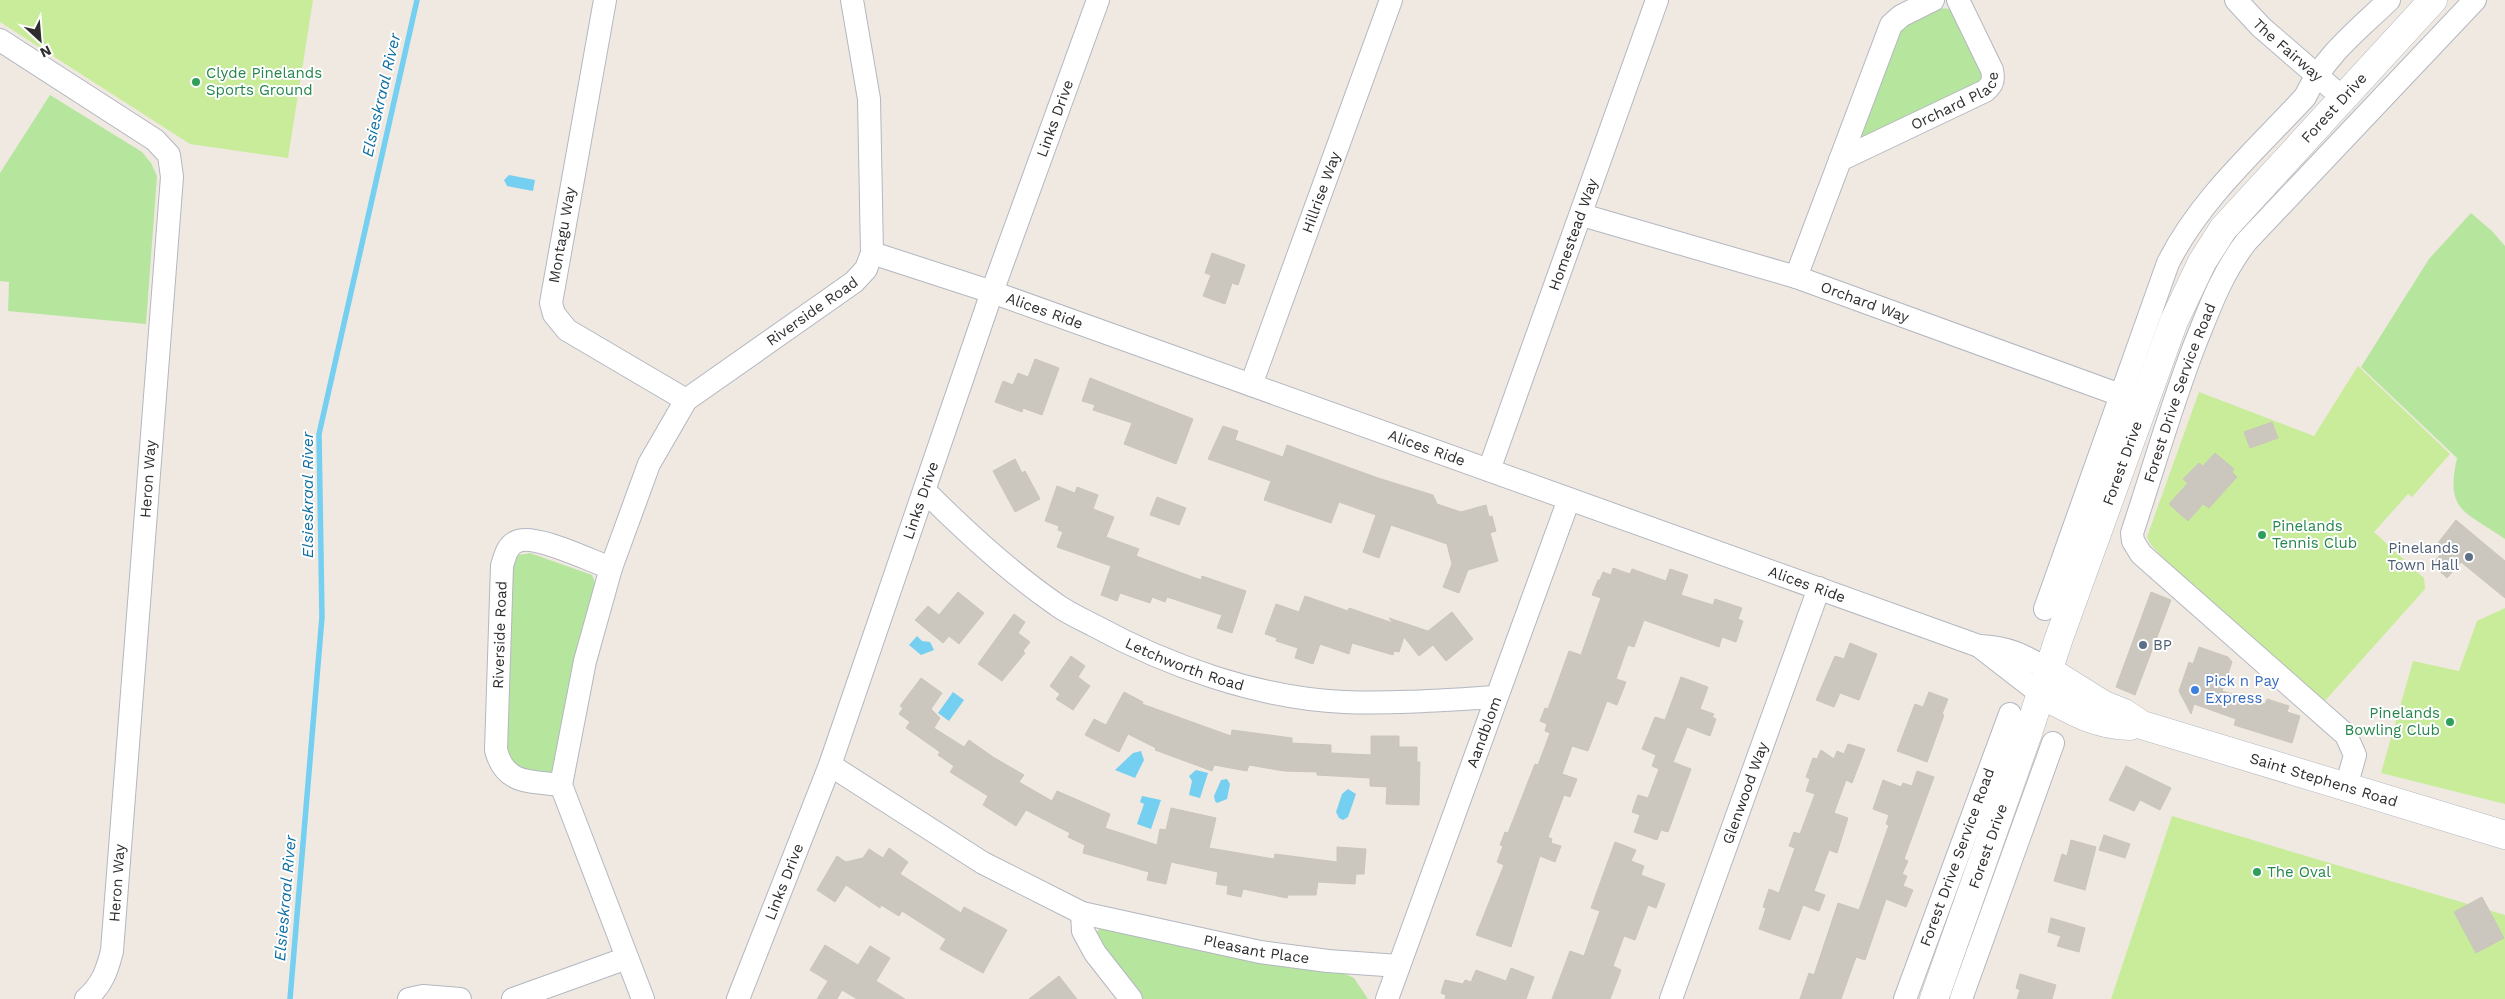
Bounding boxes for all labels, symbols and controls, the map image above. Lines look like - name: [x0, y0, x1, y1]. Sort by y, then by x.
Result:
- north arrow: [15, 15, 65, 65]
- street label: The Fairway: [2249, 15, 2327, 86]
- water label: Elsieskraal River: [358, 31, 405, 159]
- text: N: [38, 42, 54, 61]
- place label: Clyde Pinelands Sports Ground: [206, 64, 322, 99]
- street label: Forest Drive: [2297, 69, 2371, 147]
- street label: Orchard Place: [1908, 71, 2002, 134]
- marker: Clyde Pinelands Sports Ground: [190, 76, 202, 88]
- street label: Links Drive: [1033, 77, 1077, 160]
- street label: Hillrise Way: [1298, 149, 1344, 235]
- street label: Homestead Way: [1545, 176, 1602, 293]
- street label: Montagu Way: [545, 185, 579, 284]
- street label: Riverside Road: [763, 273, 862, 350]
- street label: Orchard Way: [1818, 278, 1912, 326]
- street label: Alices Ride: [1004, 289, 1085, 333]
- street label: Forest Drive Service Road: [2140, 300, 2220, 485]
- street label: Forest Drive: [2099, 419, 2146, 508]
- street label: Alices Ride: [1386, 426, 1468, 470]
- water label: Elsieskraal River: [298, 431, 317, 558]
- street label: Heron Way: [136, 439, 160, 519]
- street label: Links Drive: [899, 459, 942, 542]
- place label: Pinelands Tennis Club: [2272, 517, 2357, 552]
- marker: Pinelands Tennis Club: [2256, 529, 2268, 541]
- place label: Pinelands Town Hall: [2387, 539, 2459, 574]
- marker: Pinelands Town Hall: [2463, 551, 2475, 563]
- street label: Alices Ride: [1766, 562, 1848, 606]
- street label: Riverside Road: [489, 581, 511, 689]
- street label: Letchworth Road: [1122, 634, 1246, 695]
- place label: BP: [2153, 636, 2172, 654]
- marker: BP: [2137, 639, 2149, 651]
- place label: Pick n Pay Express: [2205, 672, 2279, 707]
- marker: Pick n Pay Express: [2189, 684, 2201, 696]
- street label: Aandblom: [1463, 694, 1505, 770]
- place label: Pinelands Bowling Club: [2344, 704, 2440, 739]
- marker: Pinelands Bowling Club: [2444, 716, 2456, 728]
- street label: Glenwood Way: [1719, 739, 1772, 847]
- street label: Saint Stephens Road: [2248, 749, 2400, 811]
- street label: Forest Drive Service Road: [1916, 766, 1998, 949]
- street label: Forest Drive: [1965, 801, 2011, 891]
- water label: Elsieskraal River: [270, 833, 300, 962]
- street label: Links Drive: [761, 841, 807, 923]
- street label: Heron Way: [105, 843, 129, 923]
- place label: The Oval: [2267, 863, 2331, 881]
- marker: The Oval: [2251, 866, 2263, 878]
- street label: Pleasant Place: [1202, 931, 1311, 967]

